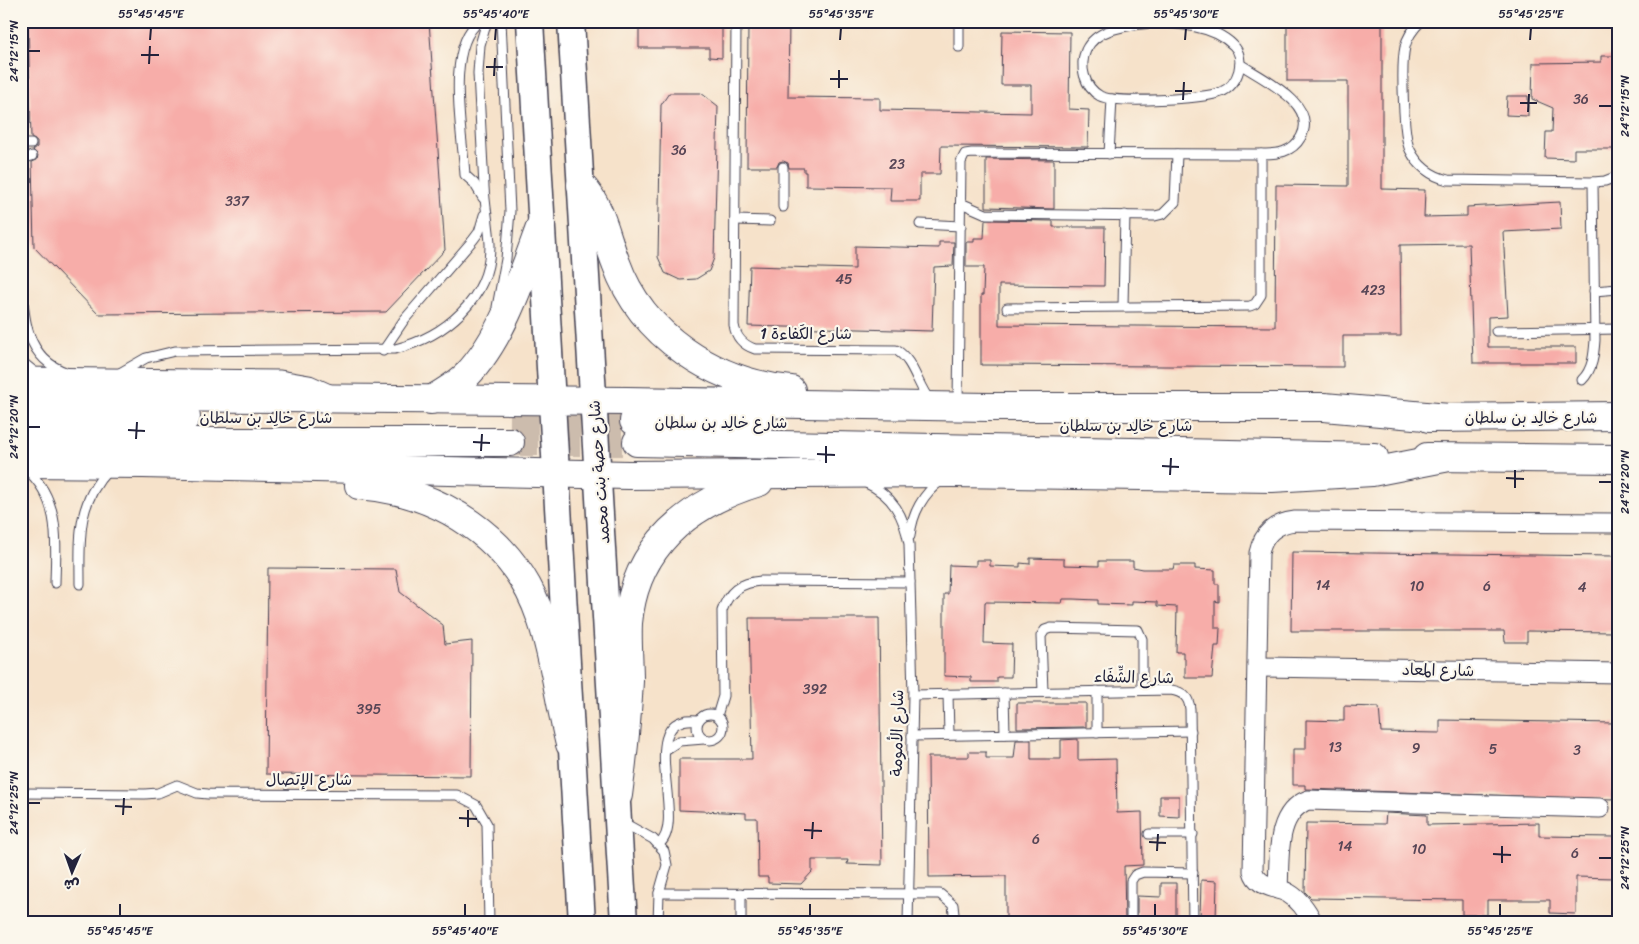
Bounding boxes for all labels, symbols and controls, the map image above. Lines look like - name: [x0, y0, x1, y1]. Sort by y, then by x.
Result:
- text: 55°45'45"E: [118, 3, 185, 25]
- text: 55°45'40"E: [463, 3, 530, 25]
- text: 55°45'35"E: [809, 3, 875, 25]
- text: 55°45'30"E: [1154, 3, 1220, 25]
- text: 55°45'25"E: [1499, 3, 1565, 25]
- text: 24°12'15"N: [3, 19, 25, 82]
- text: 24°12'15"N: [1614, 74, 1636, 137]
- house number: 36: [1573, 87, 1589, 112]
- house number: 36: [671, 138, 687, 163]
- house number: 23: [889, 152, 905, 177]
- house number: 337: [225, 189, 250, 214]
- house number: 45: [835, 267, 853, 292]
- house number: 423: [1361, 278, 1386, 303]
- street label: شارع الكَفاءة 1: [760, 319, 852, 348]
- text: 24°12'20"N: [3, 394, 25, 459]
- street label: شارع حصة بنت محمد: [580, 399, 618, 545]
- street label: شارع خالِد بن سلطان: [200, 403, 332, 432]
- street label: شارع خالِد بن سلطان: [1465, 403, 1597, 432]
- street label: شارع خالِد بن سلطان: [655, 408, 787, 437]
- street label: شارع خالِد بن سلطان: [1060, 411, 1192, 440]
- text: 24°12'20"N: [1614, 449, 1636, 514]
- house number: 14: [1316, 573, 1331, 598]
- house number: 10: [1410, 574, 1425, 599]
- house number: 6: [1483, 574, 1491, 599]
- house number: 4: [1578, 575, 1587, 600]
- street label: شارع المعاد: [1402, 655, 1474, 685]
- street label: شارع الشِّفَاء: [1094, 662, 1174, 692]
- house number: 392: [803, 677, 827, 702]
- street label: شارع الأمومة: [882, 689, 912, 777]
- house number: 395: [357, 697, 382, 722]
- house number: 13: [1328, 735, 1342, 760]
- house number: 9: [1412, 736, 1421, 761]
- house number: 5: [1489, 737, 1498, 762]
- house number: 3: [1573, 738, 1581, 763]
- street label: شارع الإتصال: [266, 765, 352, 794]
- text: 24°12'25"N: [3, 770, 25, 835]
- text: 24°12'25"N: [1614, 825, 1636, 890]
- house number: 6: [1032, 827, 1040, 852]
- house number: 14: [1338, 834, 1353, 859]
- house number: 10: [1412, 837, 1427, 862]
- house number: 6: [1571, 841, 1579, 866]
- north arrow: [48, 846, 98, 896]
- text: ش: [63, 872, 80, 897]
- text: 55°45'45"E: [87, 920, 154, 942]
- text: 55°45'40"E: [432, 920, 499, 942]
- text: 55°45'35"E: [778, 920, 844, 942]
- text: 55°45'30"E: [1123, 920, 1189, 942]
- text: 55°45'25"E: [1468, 920, 1534, 942]

